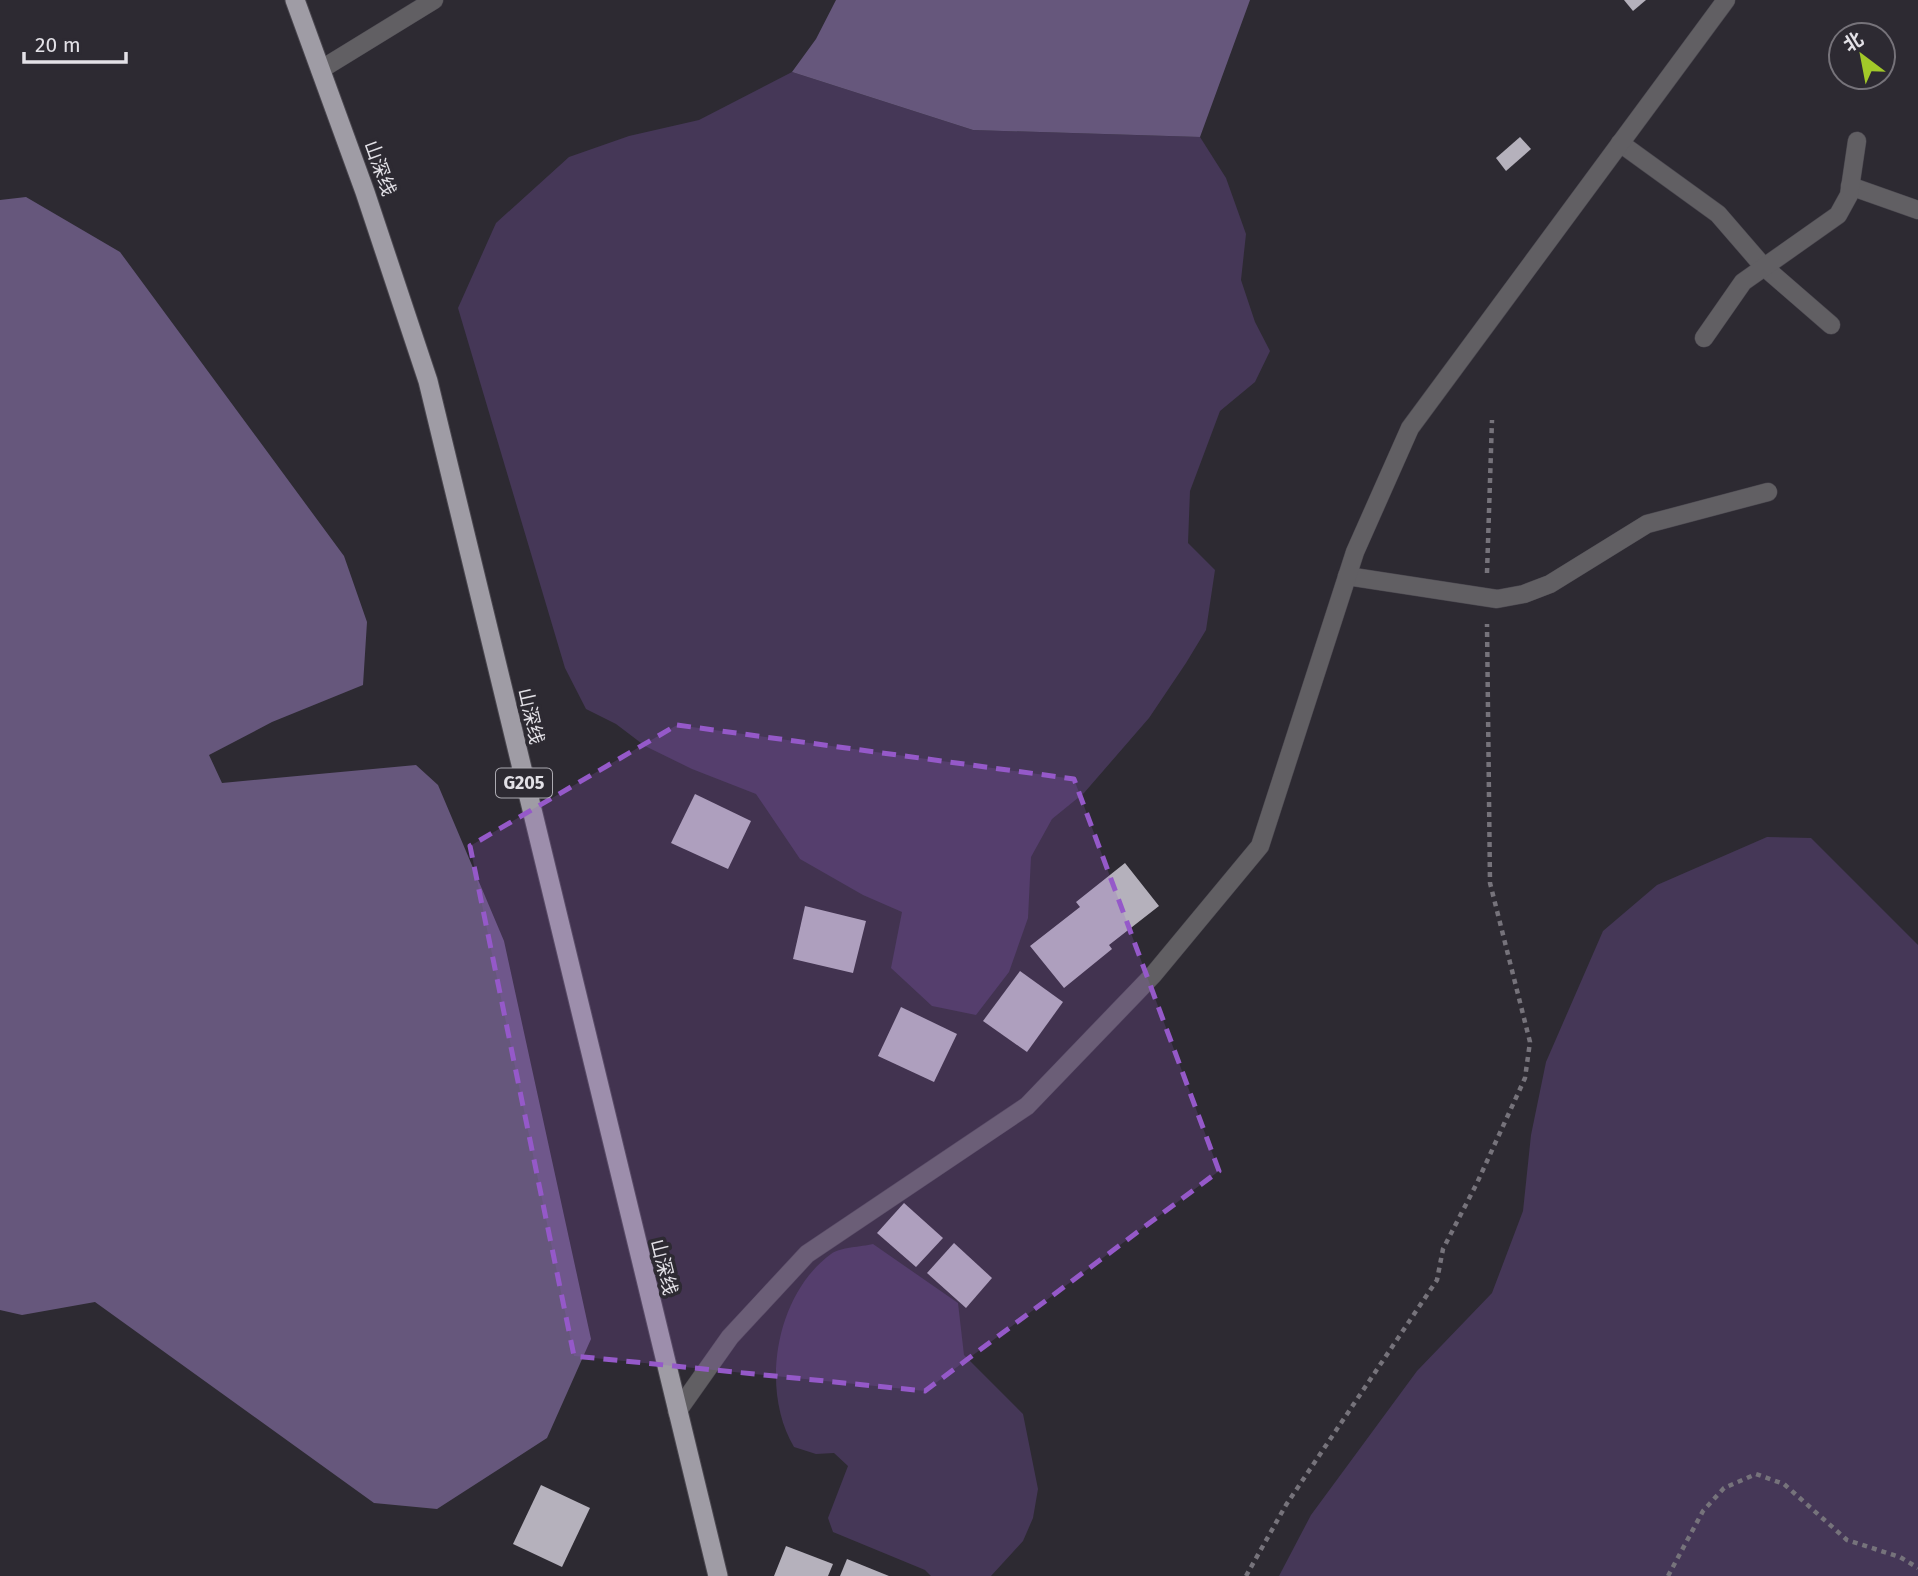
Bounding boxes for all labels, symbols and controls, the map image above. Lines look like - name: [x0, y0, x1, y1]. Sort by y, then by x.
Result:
- scale bar: [24, 21, 126, 65]
- north arrow: [1827, 21, 1897, 91]
- text: 北: [1839, 27, 1867, 57]
- text: 20 m: [35, 32, 81, 58]
- street label: 山深线: [359, 137, 401, 199]
- street label: 山深线: [513, 686, 549, 746]
- road number: G205: [496, 768, 552, 798]
- street label: 山深线: [646, 1237, 682, 1297]

